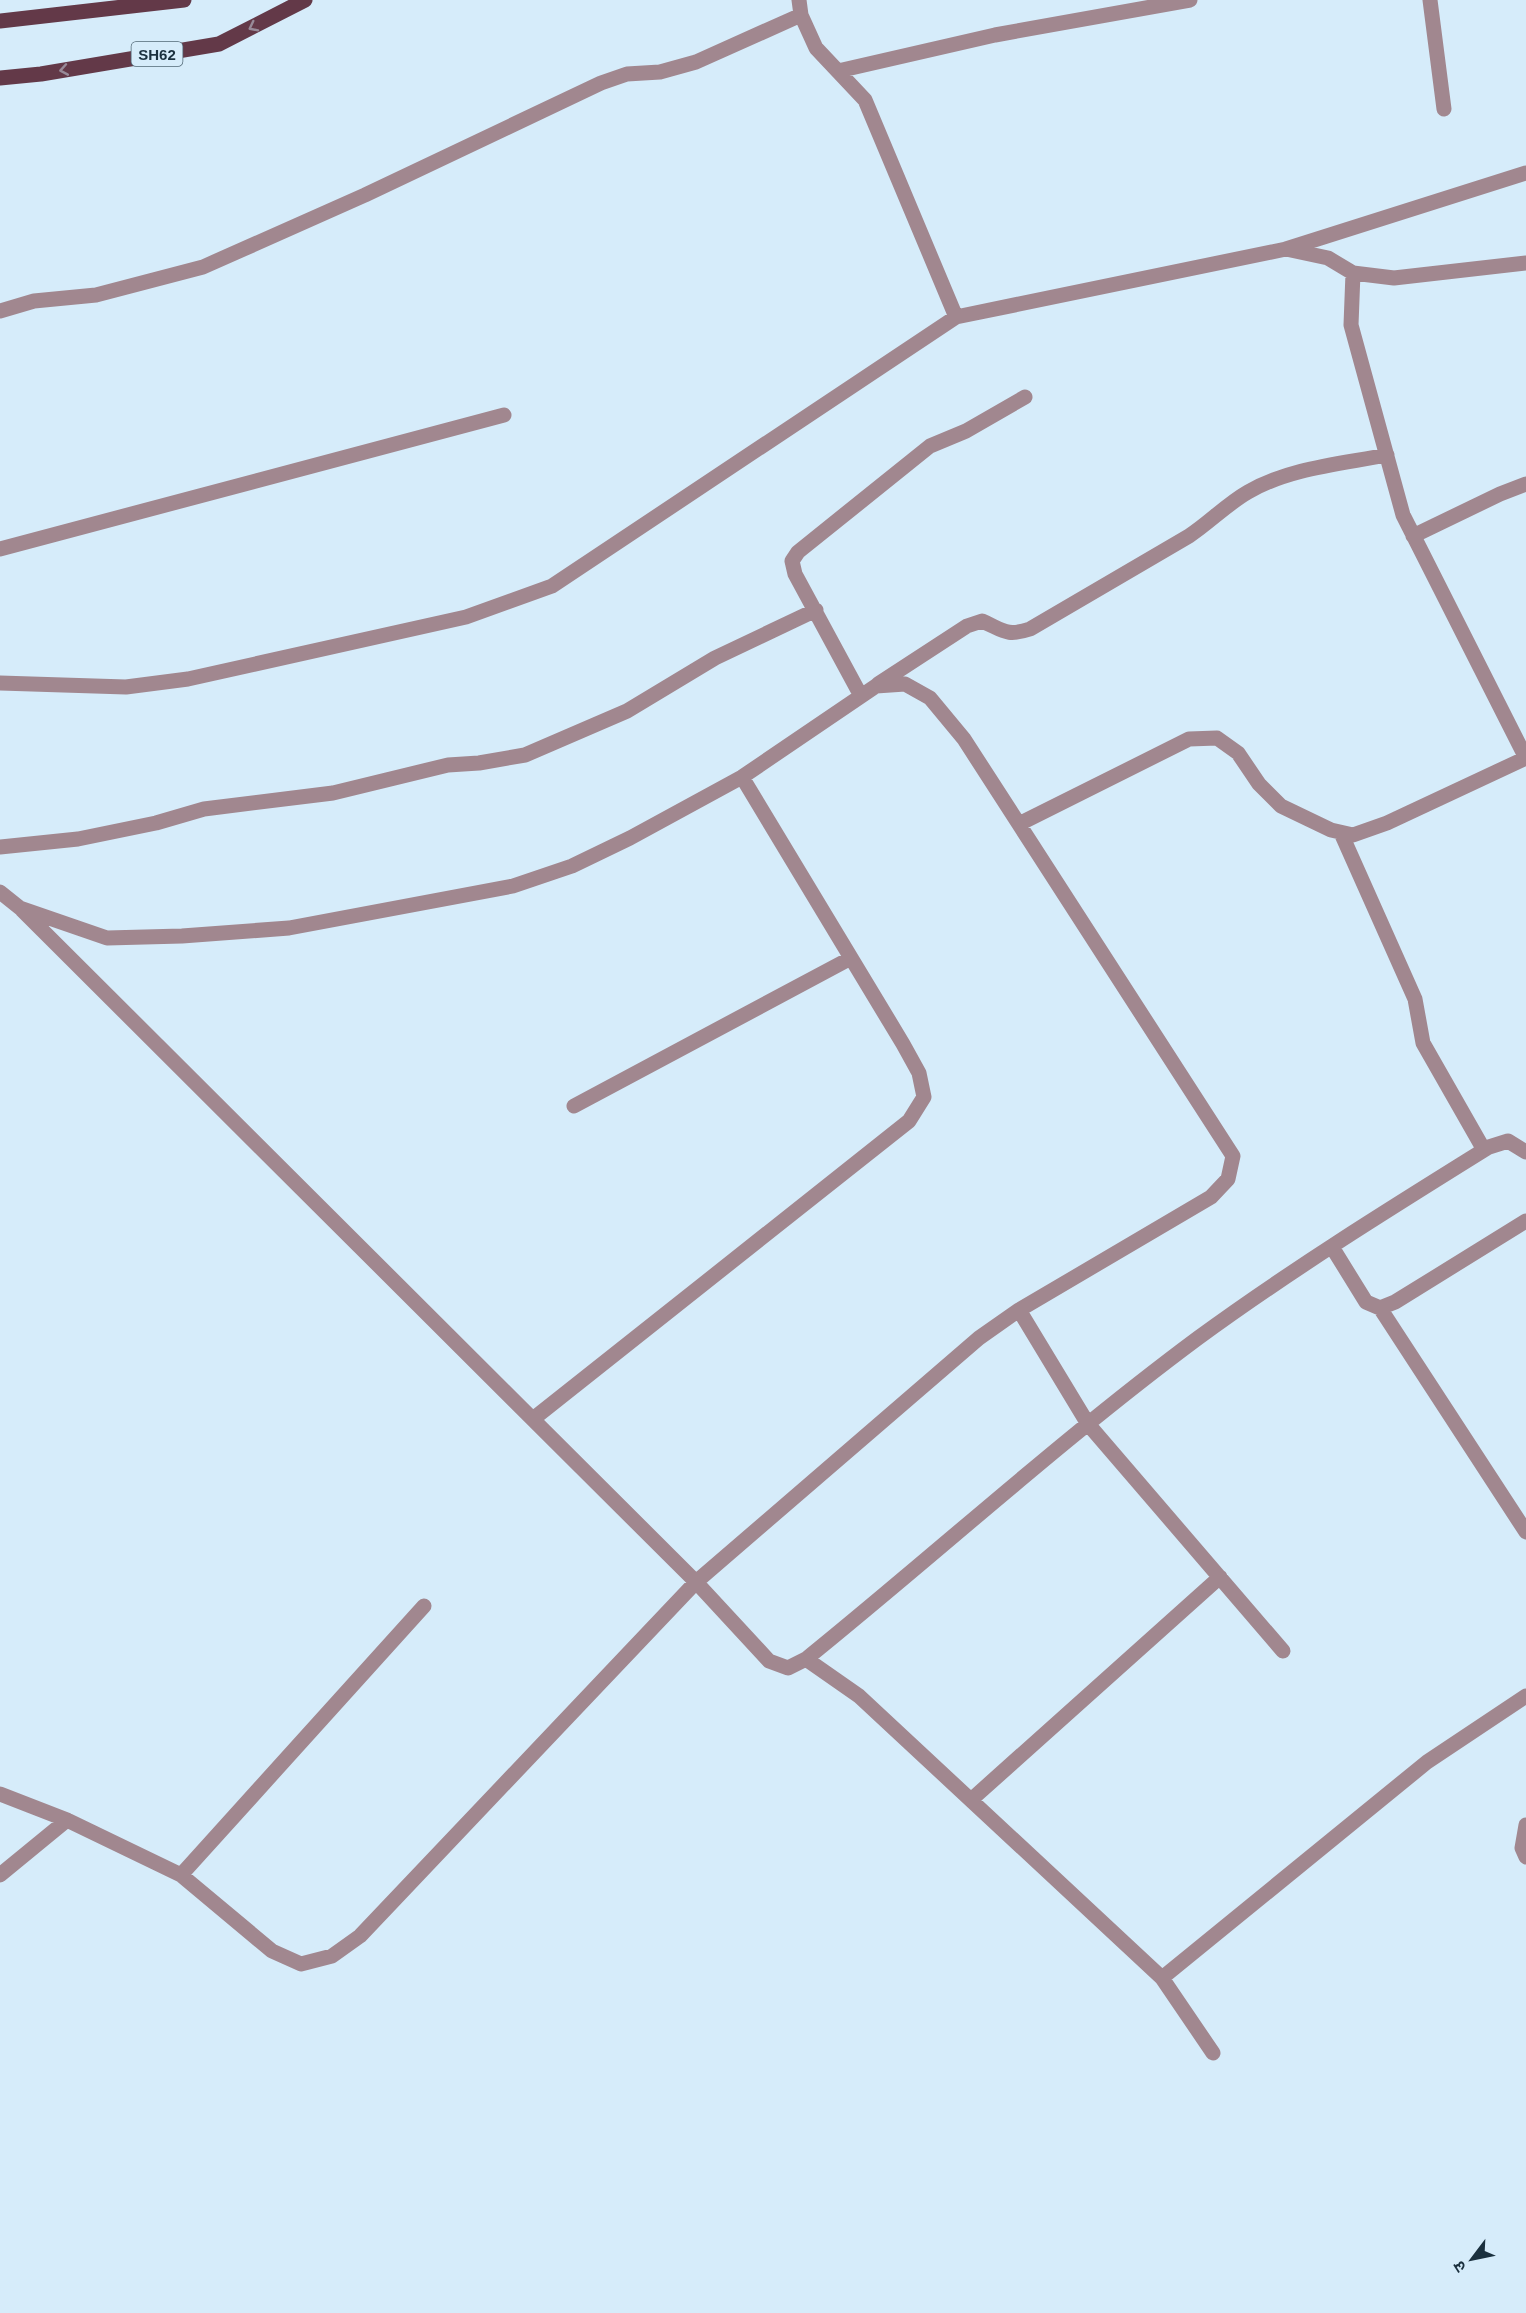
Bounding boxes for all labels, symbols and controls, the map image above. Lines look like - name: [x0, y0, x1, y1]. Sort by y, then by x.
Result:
- one-way arrow: [248, 20, 259, 31]
- road number: SH62: [132, 42, 182, 66]
- one-way arrow: [59, 63, 69, 76]
- north arrow: [1442, 2229, 1502, 2289]
- text: उ: [1450, 2258, 1469, 2275]

